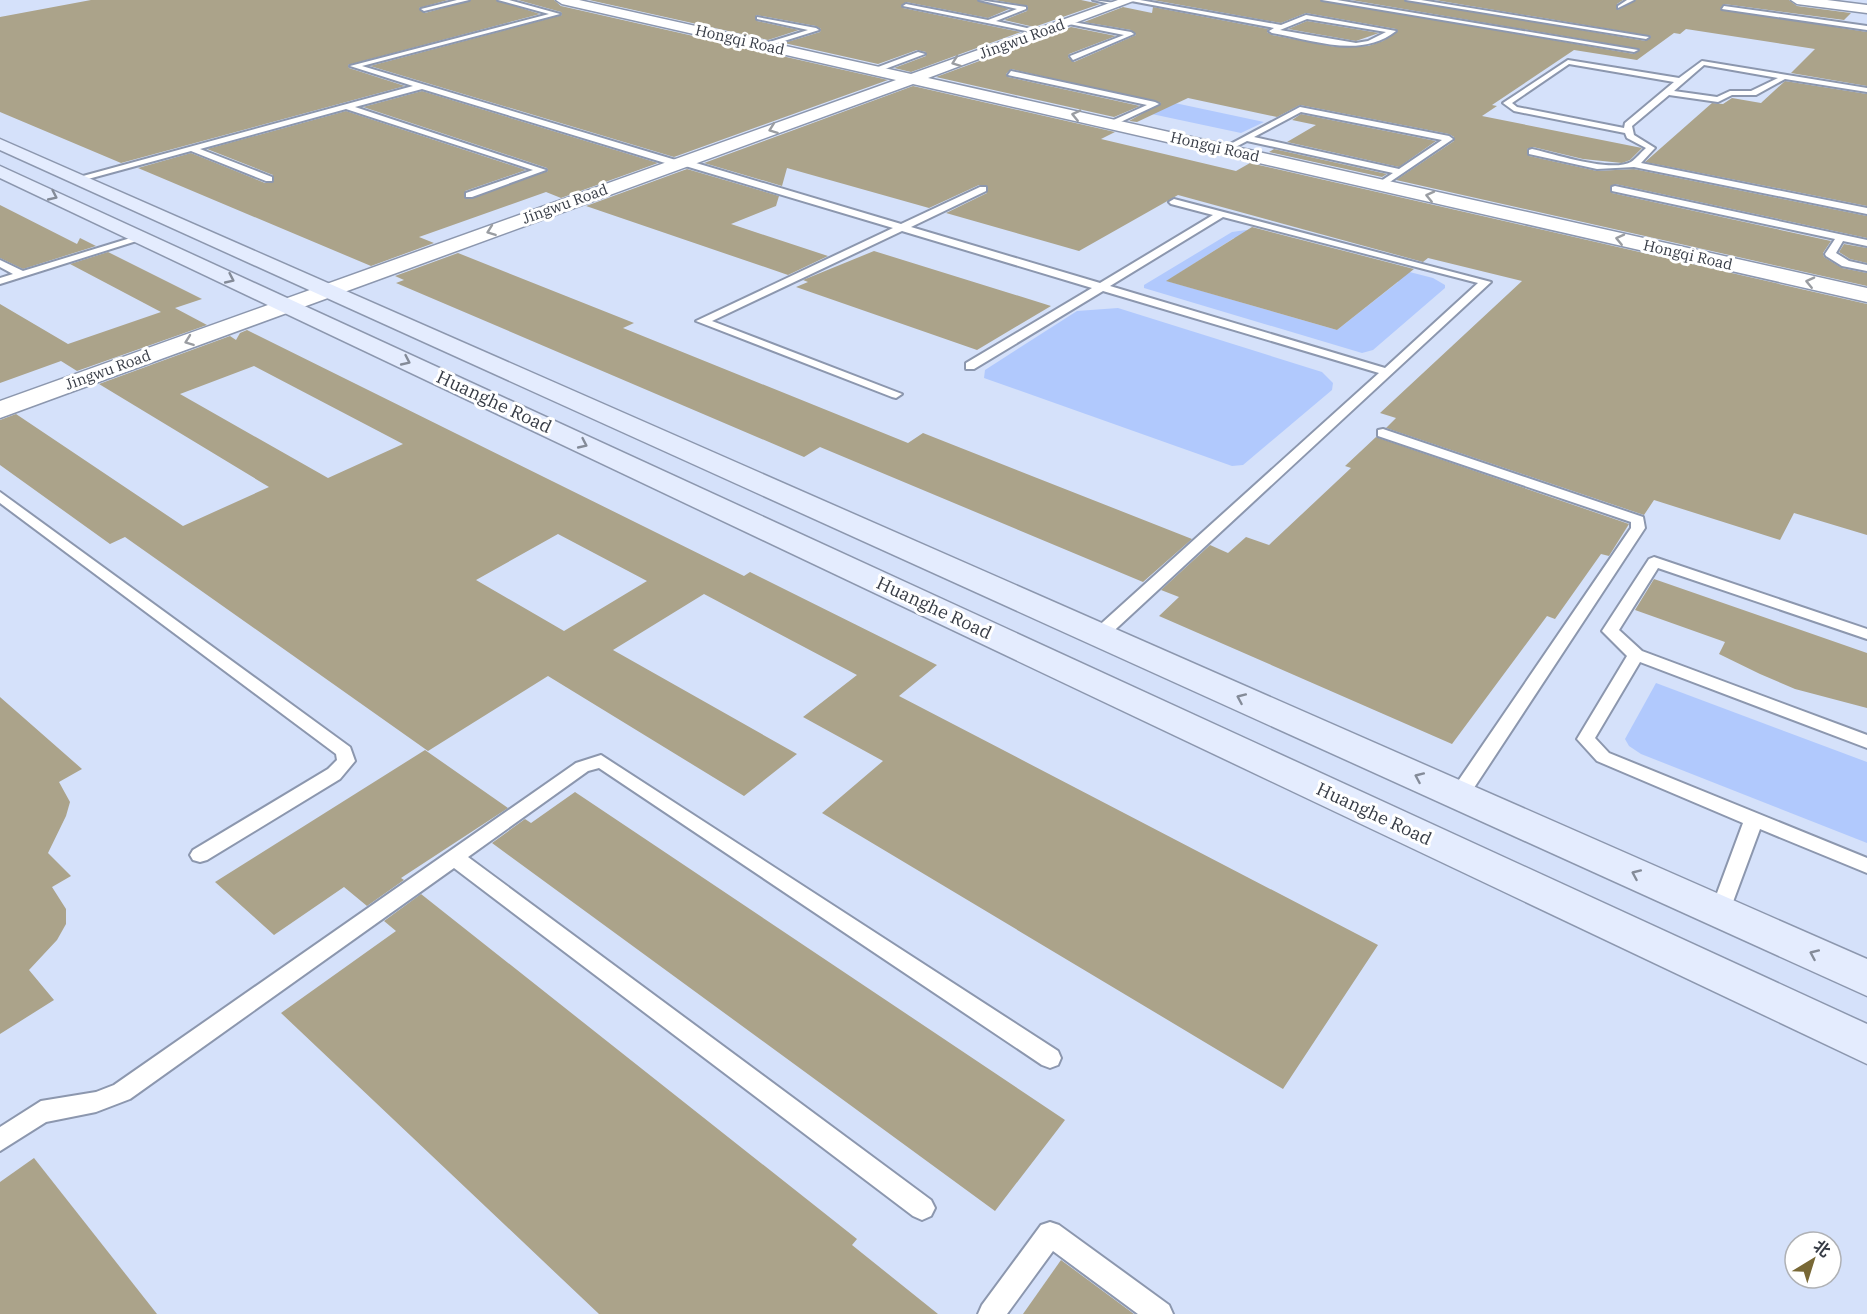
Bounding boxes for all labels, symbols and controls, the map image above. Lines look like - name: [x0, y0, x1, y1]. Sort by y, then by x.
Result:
- street label: Jingwu Road: [976, 14, 1067, 63]
- street label: Hongqi Road: [694, 20, 787, 59]
- one-way arrow: [951, 55, 962, 68]
- one-way arrow: [1071, 110, 1081, 123]
- one-way arrow: [768, 122, 779, 134]
- street label: Hongqi Road: [1169, 127, 1262, 166]
- street label: Jingwu Road: [519, 179, 610, 228]
- one-way arrow: [46, 189, 57, 201]
- one-way arrow: [1425, 190, 1435, 203]
- one-way arrow: [486, 224, 497, 236]
- one-way arrow: [1615, 233, 1625, 246]
- street label: Hongqi Road: [1642, 235, 1735, 274]
- one-way arrow: [223, 271, 234, 283]
- one-way arrow: [1805, 277, 1815, 290]
- one-way arrow: [184, 333, 195, 346]
- street label: Jingwu Road: [62, 345, 153, 394]
- one-way arrow: [400, 354, 411, 366]
- street label: Huanghe Road: [433, 365, 555, 438]
- one-way arrow: [576, 436, 587, 448]
- street label: Huanghe Road: [873, 571, 995, 644]
- one-way arrow: [1237, 693, 1248, 705]
- one-way arrow: [1415, 773, 1426, 785]
- street label: Huanghe Road: [1313, 777, 1435, 850]
- one-way arrow: [1631, 870, 1642, 882]
- one-way arrow: [1809, 950, 1820, 962]
- north arrow: [1783, 1230, 1843, 1290]
- text: 北: [1810, 1235, 1835, 1261]

